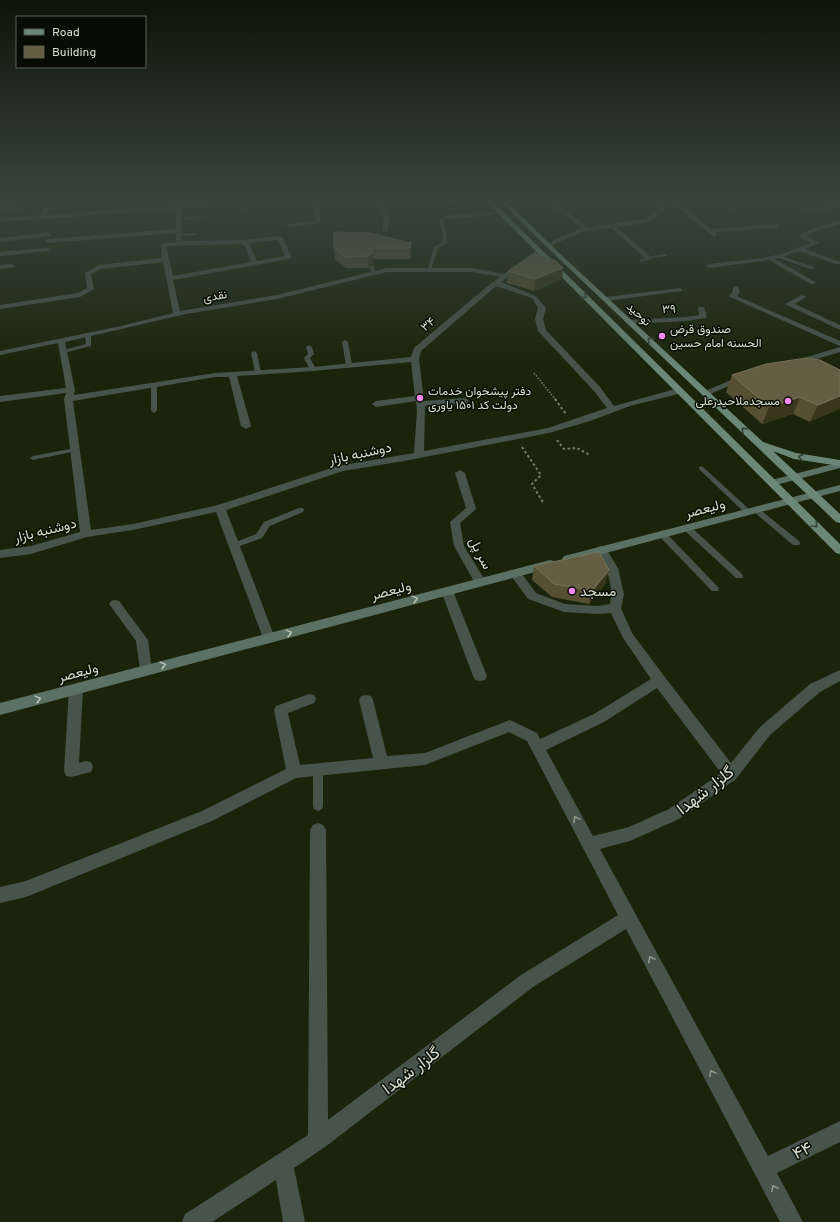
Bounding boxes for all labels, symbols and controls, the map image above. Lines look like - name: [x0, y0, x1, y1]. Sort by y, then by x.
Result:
- legend: [16, 16, 146, 68]
- text: Road: [52, 25, 80, 41]
- text: Building: [52, 45, 96, 61]
- street label: نقدی: [202, 287, 229, 307]
- one-way arrow: [579, 291, 587, 299]
- street label: توحید: [623, 299, 654, 330]
- street label: ۳۹: [662, 302, 676, 318]
- street label: ۳۴: [418, 314, 440, 336]
- place label: صندوق قرض الحسنه امام حسین: [670, 322, 762, 352]
- marker: صندوق قرض الحسنه امام حسین: [657, 331, 667, 341]
- one-way arrow: [647, 338, 655, 345]
- place label: دفتر پیشخوان خدمات دولت کد ۱۵۰۱ یاوری: [428, 384, 532, 414]
- marker: دفتر پیشخوان خدمات دولت کد ۱۵۰۱ یاوری: [415, 393, 425, 403]
- place label: مسجدملاحیدرعلی: [695, 394, 780, 410]
- marker: مسجدملاحیدرعلی: [783, 396, 793, 406]
- one-way arrow: [741, 427, 749, 435]
- street label: دوشنبه بازار: [326, 439, 394, 470]
- one-way arrow: [798, 453, 805, 462]
- street label: ولیعصر: [683, 496, 727, 523]
- street label: دوشنبه بازار: [11, 515, 79, 548]
- one-way arrow: [810, 520, 818, 528]
- street label: سر پل: [464, 535, 495, 573]
- street label: ولیعصر: [369, 578, 413, 605]
- place label: مسجد: [580, 584, 616, 601]
- marker: مسجد: [567, 586, 577, 596]
- one-way arrow: [412, 596, 418, 604]
- one-way arrow: [286, 629, 292, 637]
- street label: ولیعصر: [56, 660, 100, 687]
- one-way arrow: [160, 662, 167, 670]
- one-way arrow: [34, 695, 41, 703]
- street label: گلزار شهدا: [673, 762, 740, 821]
- one-way arrow: [573, 816, 581, 824]
- one-way arrow: [648, 955, 656, 963]
- street label: گلزار شهدا: [379, 1042, 446, 1101]
- one-way arrow: [710, 1070, 717, 1077]
- street label: ۴۴: [789, 1138, 817, 1166]
- one-way arrow: [771, 1185, 778, 1192]

